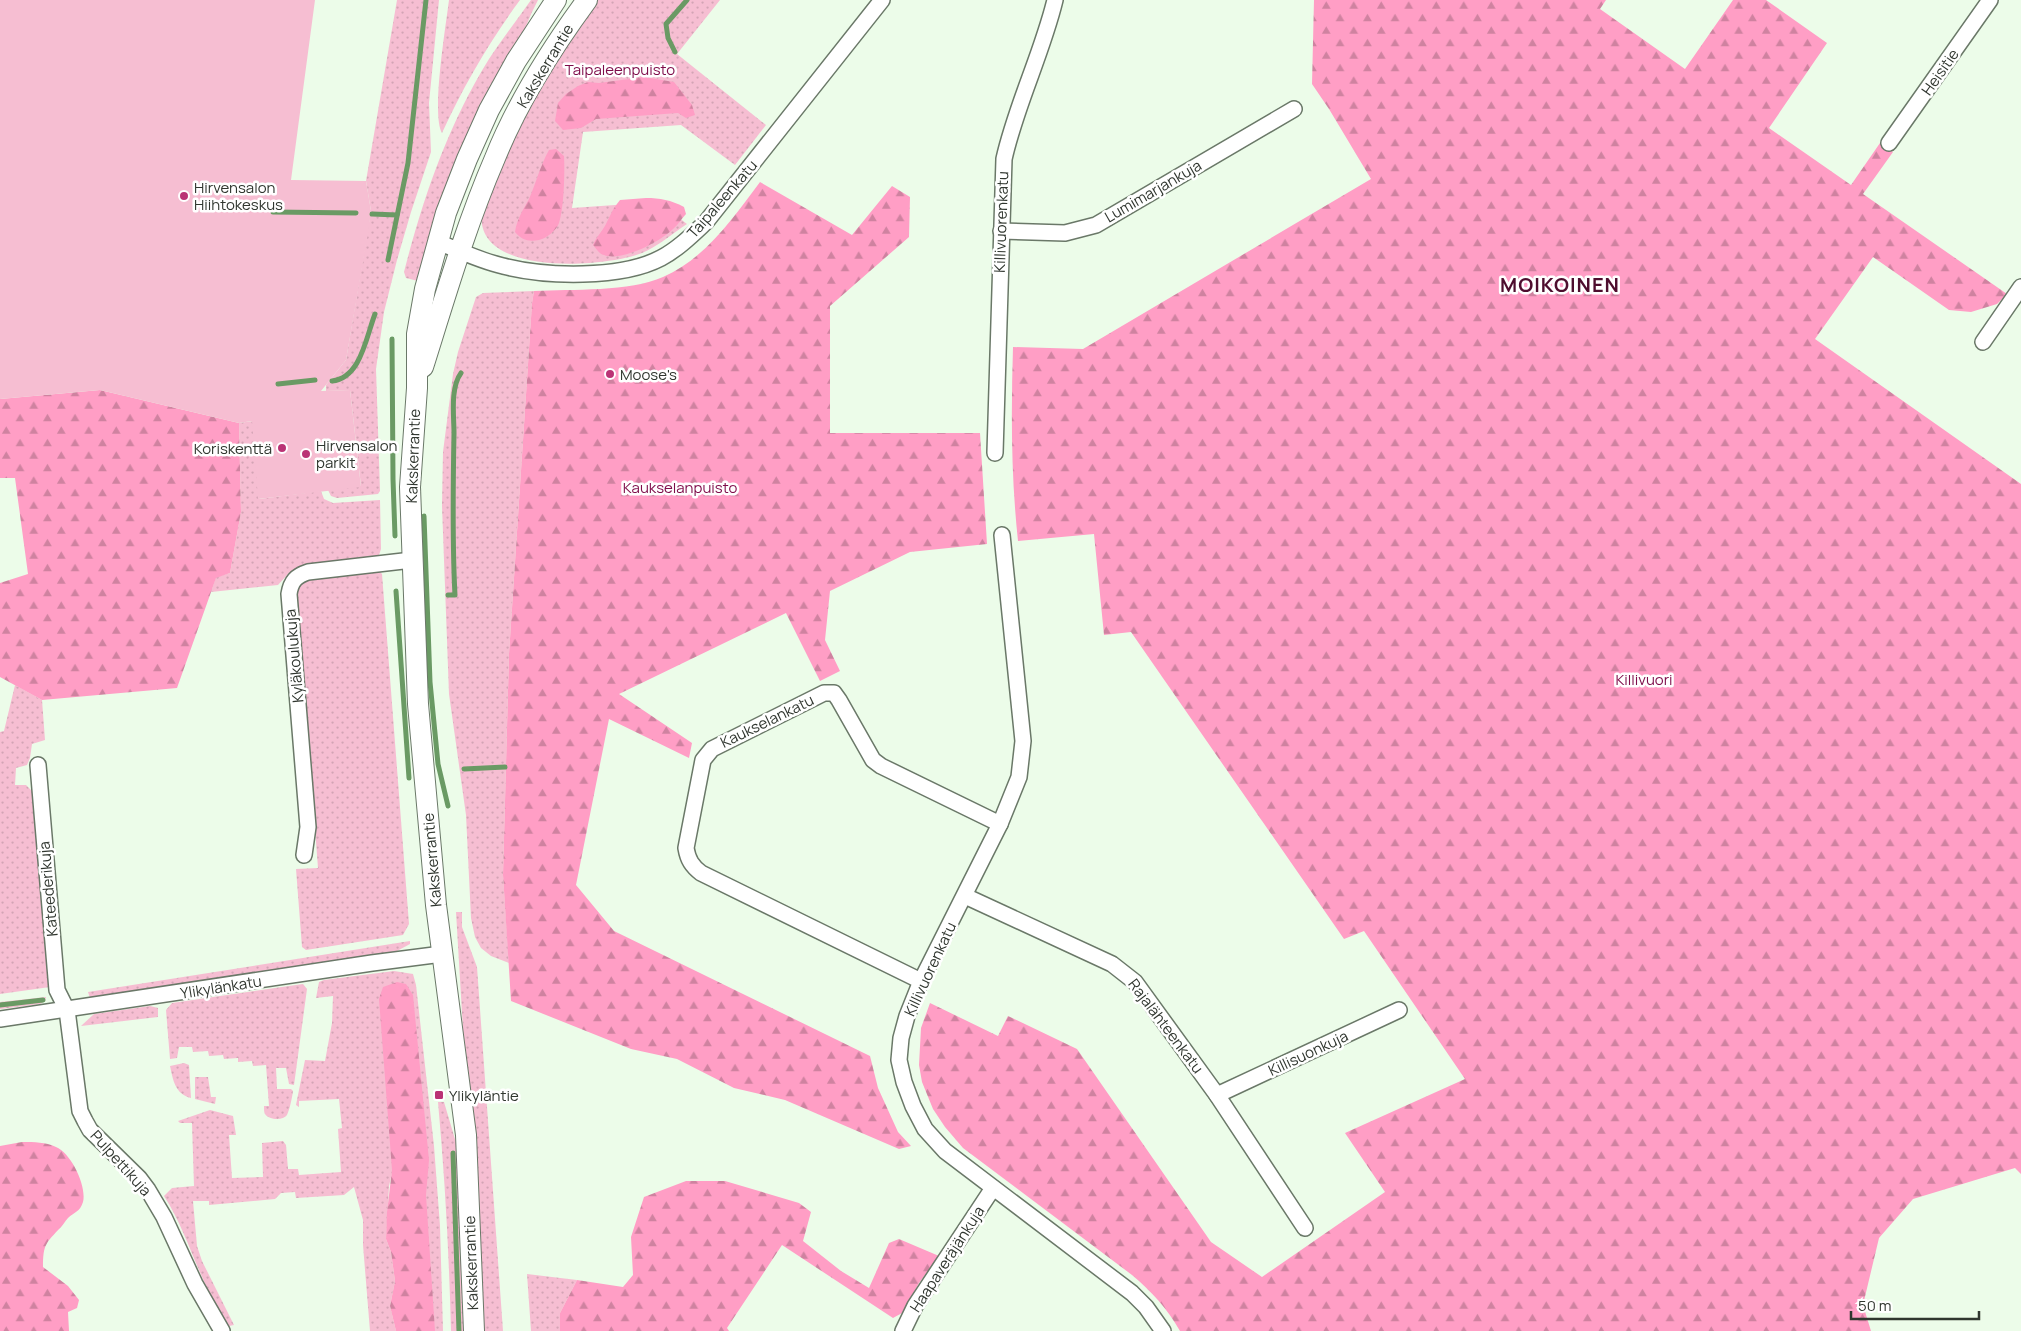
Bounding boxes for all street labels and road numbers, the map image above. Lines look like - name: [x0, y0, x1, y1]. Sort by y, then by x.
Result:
- street label: Kakskerrantie: [512, 20, 578, 112]
- street label: Heisitie: [1916, 44, 1964, 99]
- street label: Taipaleenkatu: [682, 155, 762, 243]
- street label: Lumimarjankuja: [1101, 155, 1205, 227]
- street label: Killivuorenkatu: [989, 171, 1013, 273]
- street label: Kakskerrantie: [401, 408, 425, 504]
- street label: Kyläkoulukuja: [279, 608, 309, 704]
- street label: Kaukselankatu: [717, 689, 817, 753]
- street label: Kakskerrantie: [417, 812, 447, 908]
- street label: Kateederikuja: [33, 841, 63, 937]
- street label: Killivuorenkatu: [899, 918, 961, 1020]
- street label: Ylikylänkatu: [179, 970, 263, 1004]
- street label: Rajalähteenkatu: [1124, 974, 1208, 1078]
- street label: Killisuonkuja: [1265, 1025, 1351, 1081]
- street label: Pulpettikuja: [86, 1125, 156, 1201]
- street label: Haapaveräjänkuja: [905, 1202, 989, 1316]
- street label: Kakskerrantie: [459, 1215, 483, 1311]

